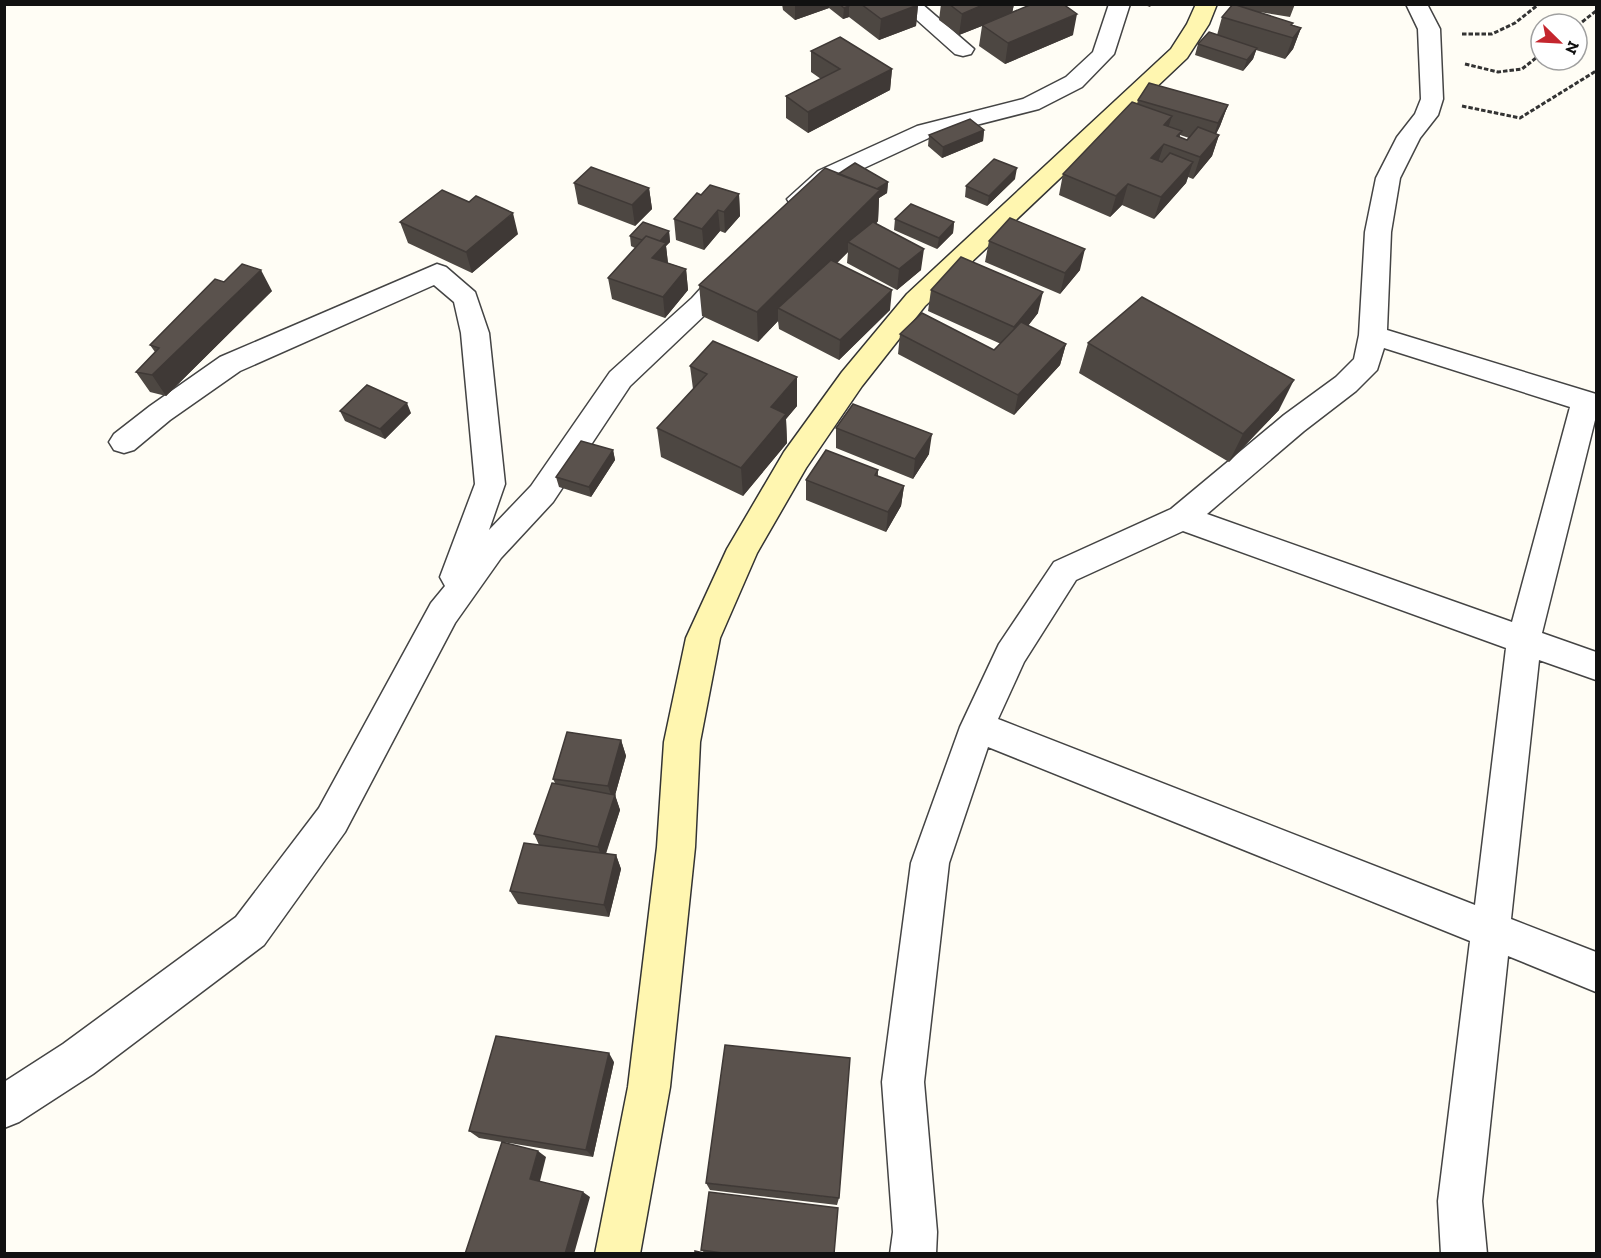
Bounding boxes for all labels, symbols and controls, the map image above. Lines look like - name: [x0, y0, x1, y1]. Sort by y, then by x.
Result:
- north arrow: [1529, 12, 1589, 72]
- text: N: [1561, 38, 1583, 57]

